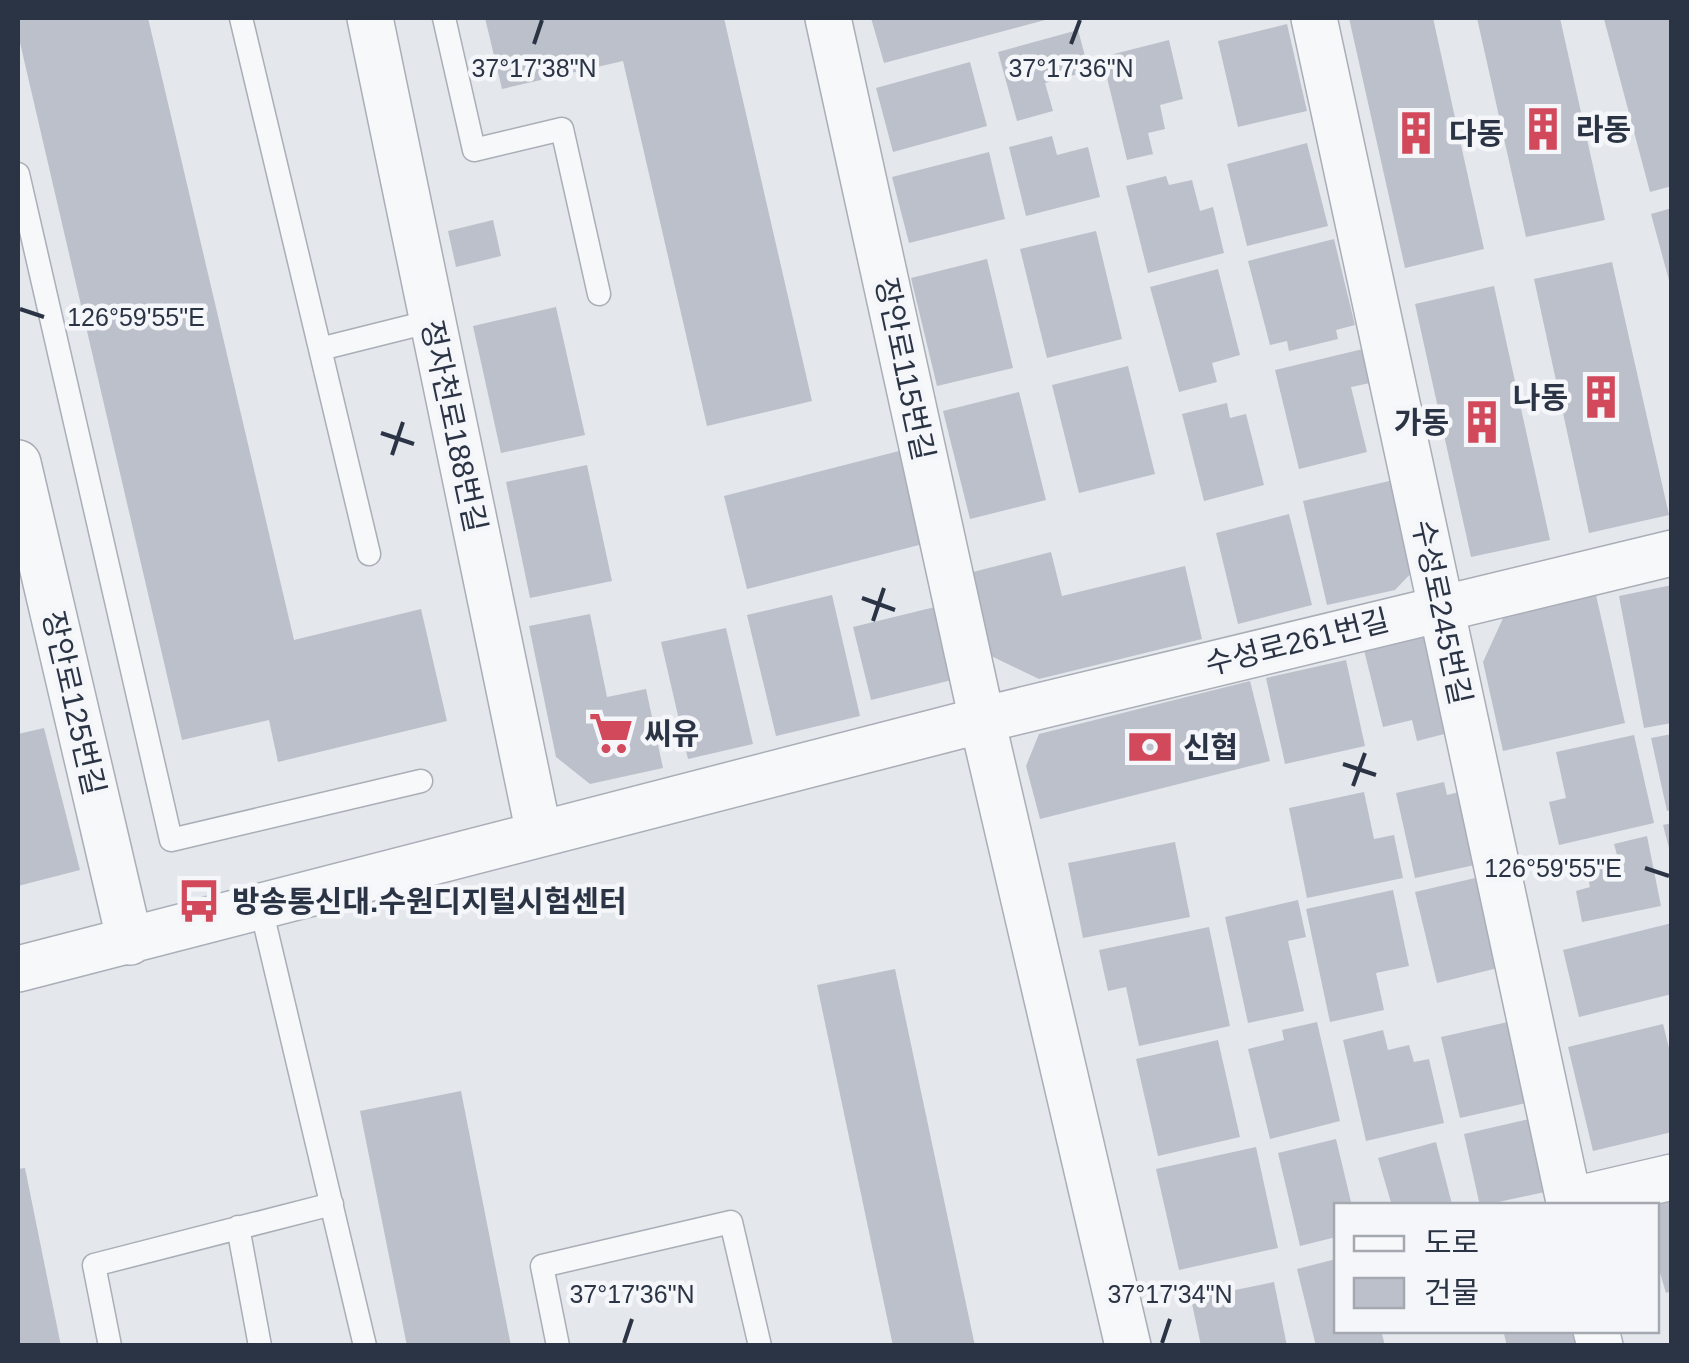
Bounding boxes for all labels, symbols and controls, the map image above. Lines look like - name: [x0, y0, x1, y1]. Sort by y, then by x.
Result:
- text: 37°17'38"N: [471, 54, 597, 82]
- text: 37°17'36"N: [1008, 54, 1134, 82]
- building icon: 라동: [1519, 105, 1567, 153]
- building icon: 다동: [1392, 109, 1440, 157]
- place label: 라동: [1576, 113, 1631, 146]
- place label: 다동: [1449, 117, 1504, 150]
- street label: 장안로115번길: [870, 275, 940, 463]
- text: 126°59'55"E: [67, 303, 205, 331]
- street label: 정자천로188번길: [415, 317, 493, 535]
- building icon: 나동: [1577, 373, 1625, 421]
- place label: 나동: [1513, 381, 1568, 414]
- building icon: 가동: [1458, 398, 1506, 446]
- place label: 가동: [1394, 406, 1449, 439]
- street label: 수성로245번길: [1406, 517, 1478, 707]
- street label: 수성로261번길: [1202, 603, 1392, 681]
- street label: 장안로125번길: [37, 608, 111, 798]
- supermarket icon: 씨유: [587, 709, 635, 757]
- place label: 씨유: [644, 717, 699, 750]
- bank icon: 신협: [1126, 723, 1174, 771]
- place label: 신협: [1183, 731, 1238, 764]
- text: 126°59'55"E: [1484, 854, 1622, 882]
- bus stop icon: 방송통신대.수원디지털시험센터: [175, 877, 223, 925]
- place label: 방송통신대.수원디지털시험센터: [232, 885, 627, 918]
- legend: [1334, 1203, 1659, 1333]
- text: 도로: [1424, 1226, 1479, 1259]
- text: 건물: [1424, 1276, 1479, 1309]
- text: 37°17'36"N: [569, 1280, 695, 1308]
- text: 37°17'34"N: [1107, 1280, 1233, 1308]

